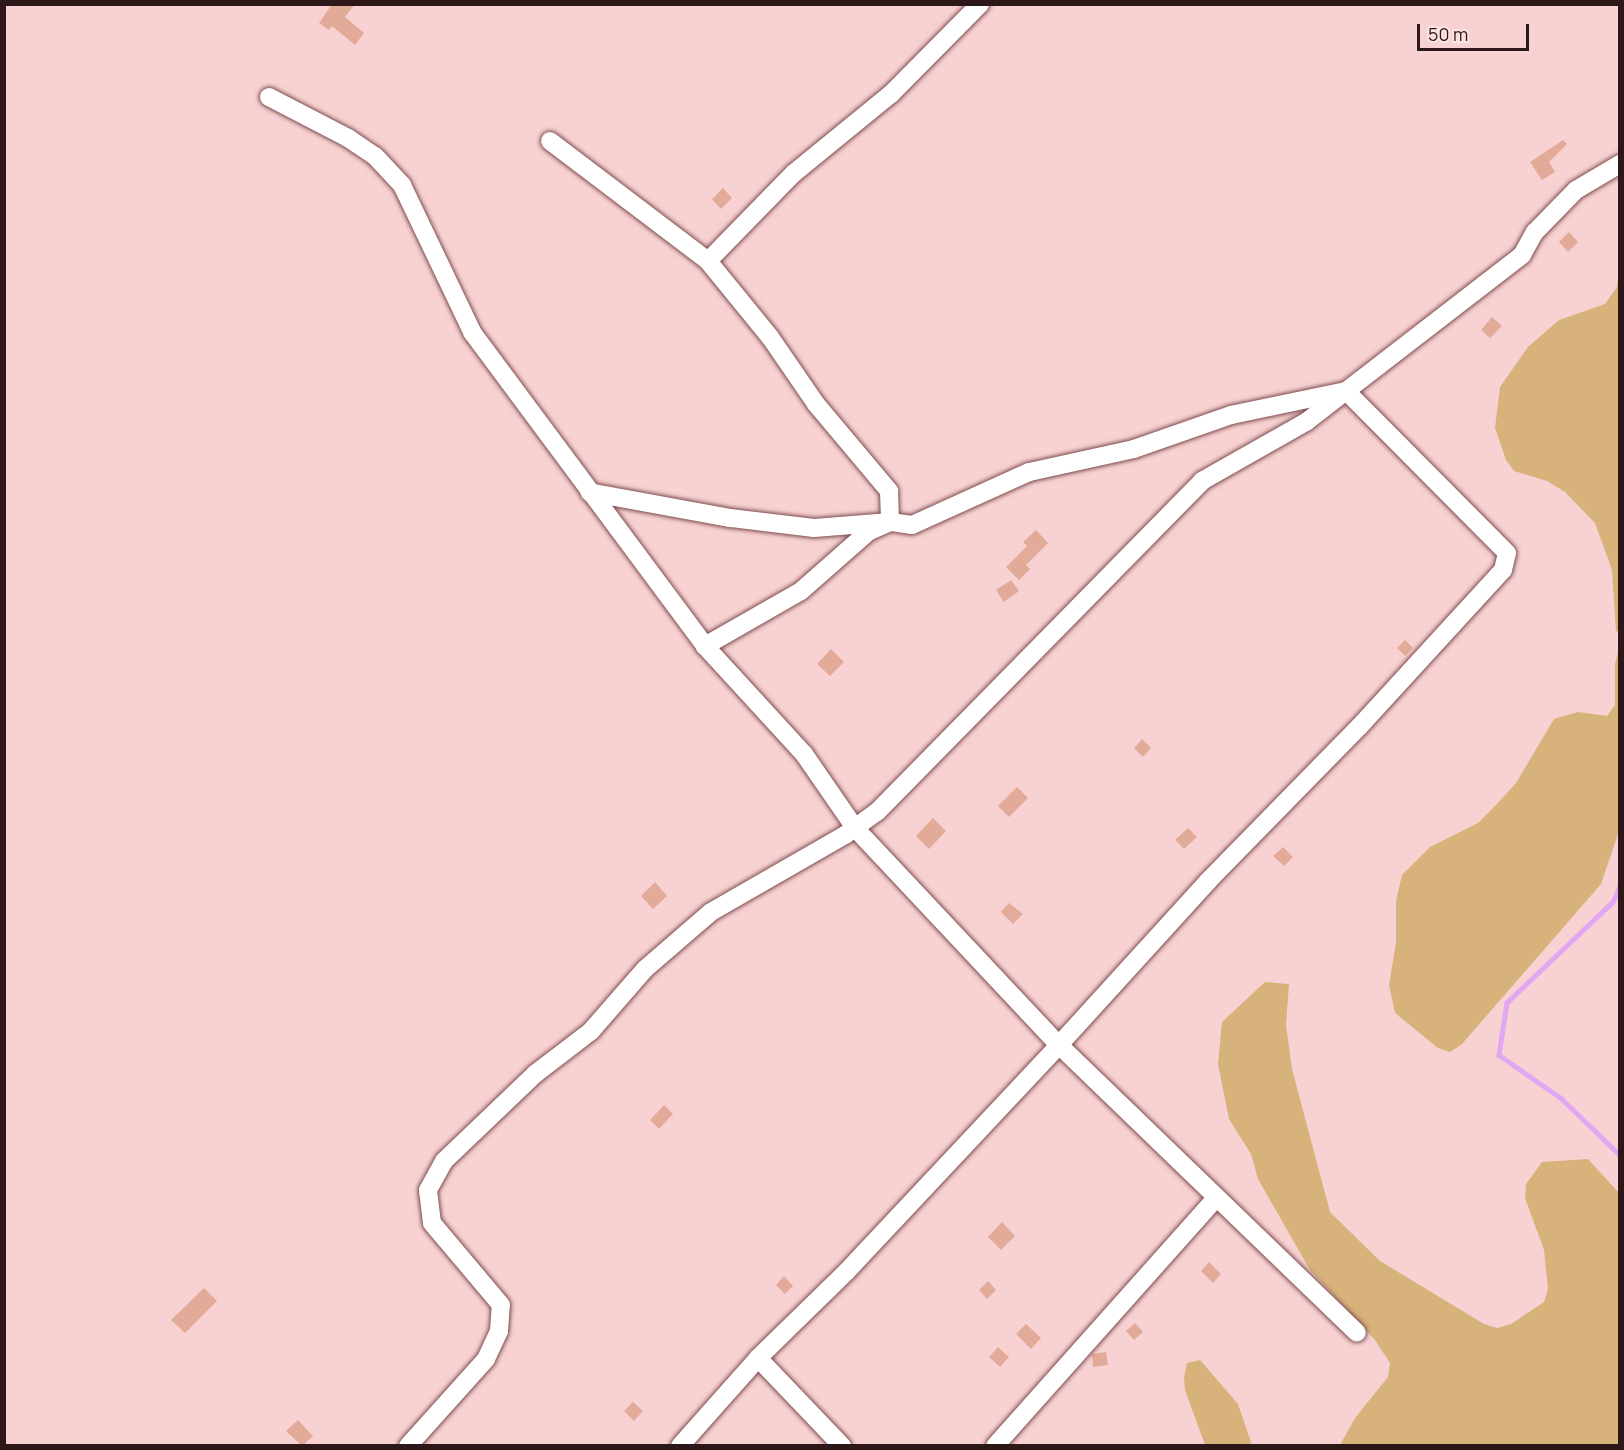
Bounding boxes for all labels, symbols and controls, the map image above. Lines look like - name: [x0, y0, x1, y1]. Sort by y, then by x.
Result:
- scale bar: [1420, 12, 1532, 50]
- text: 50 m: [1428, 22, 1468, 46]

